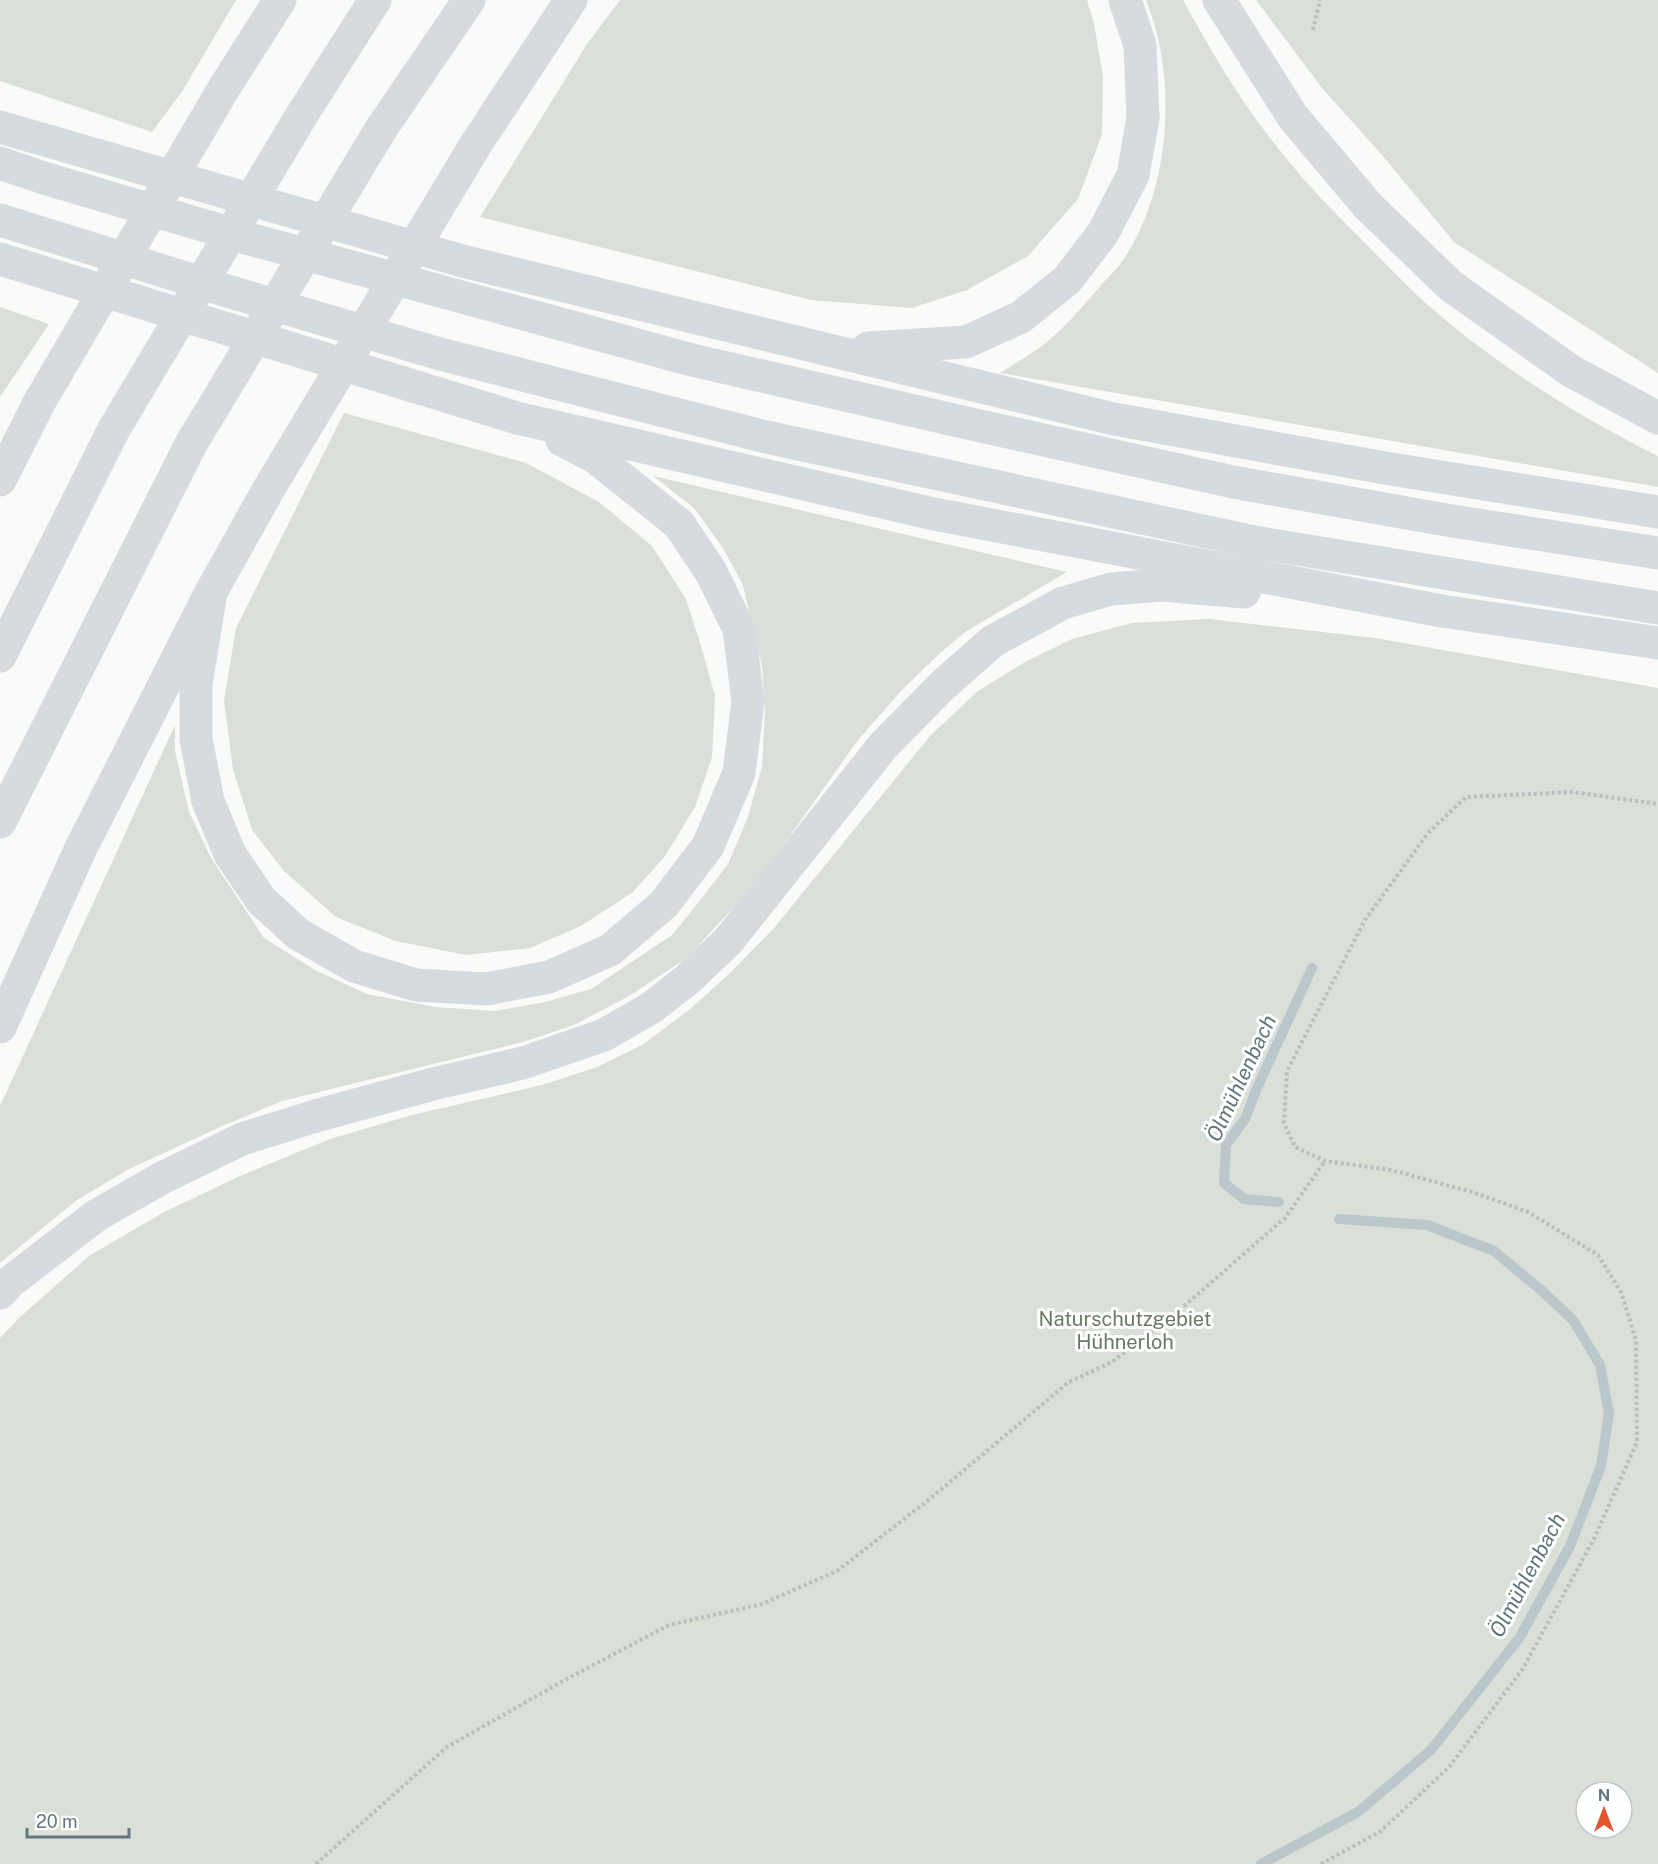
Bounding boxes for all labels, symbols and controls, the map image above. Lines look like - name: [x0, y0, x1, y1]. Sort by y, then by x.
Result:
- water label: Ölmühlenbach: [1201, 1011, 1281, 1145]
- park label: Naturschutzgebiet Hühnerloh: [1038, 1307, 1212, 1354]
- water label: Ölmühlenbach: [1484, 1509, 1570, 1641]
- north arrow: [1574, 1780, 1634, 1840]
- text: N: [1598, 1786, 1610, 1805]
- scale bar: [27, 1801, 129, 1839]
- text: 20 m: [36, 1811, 78, 1832]

